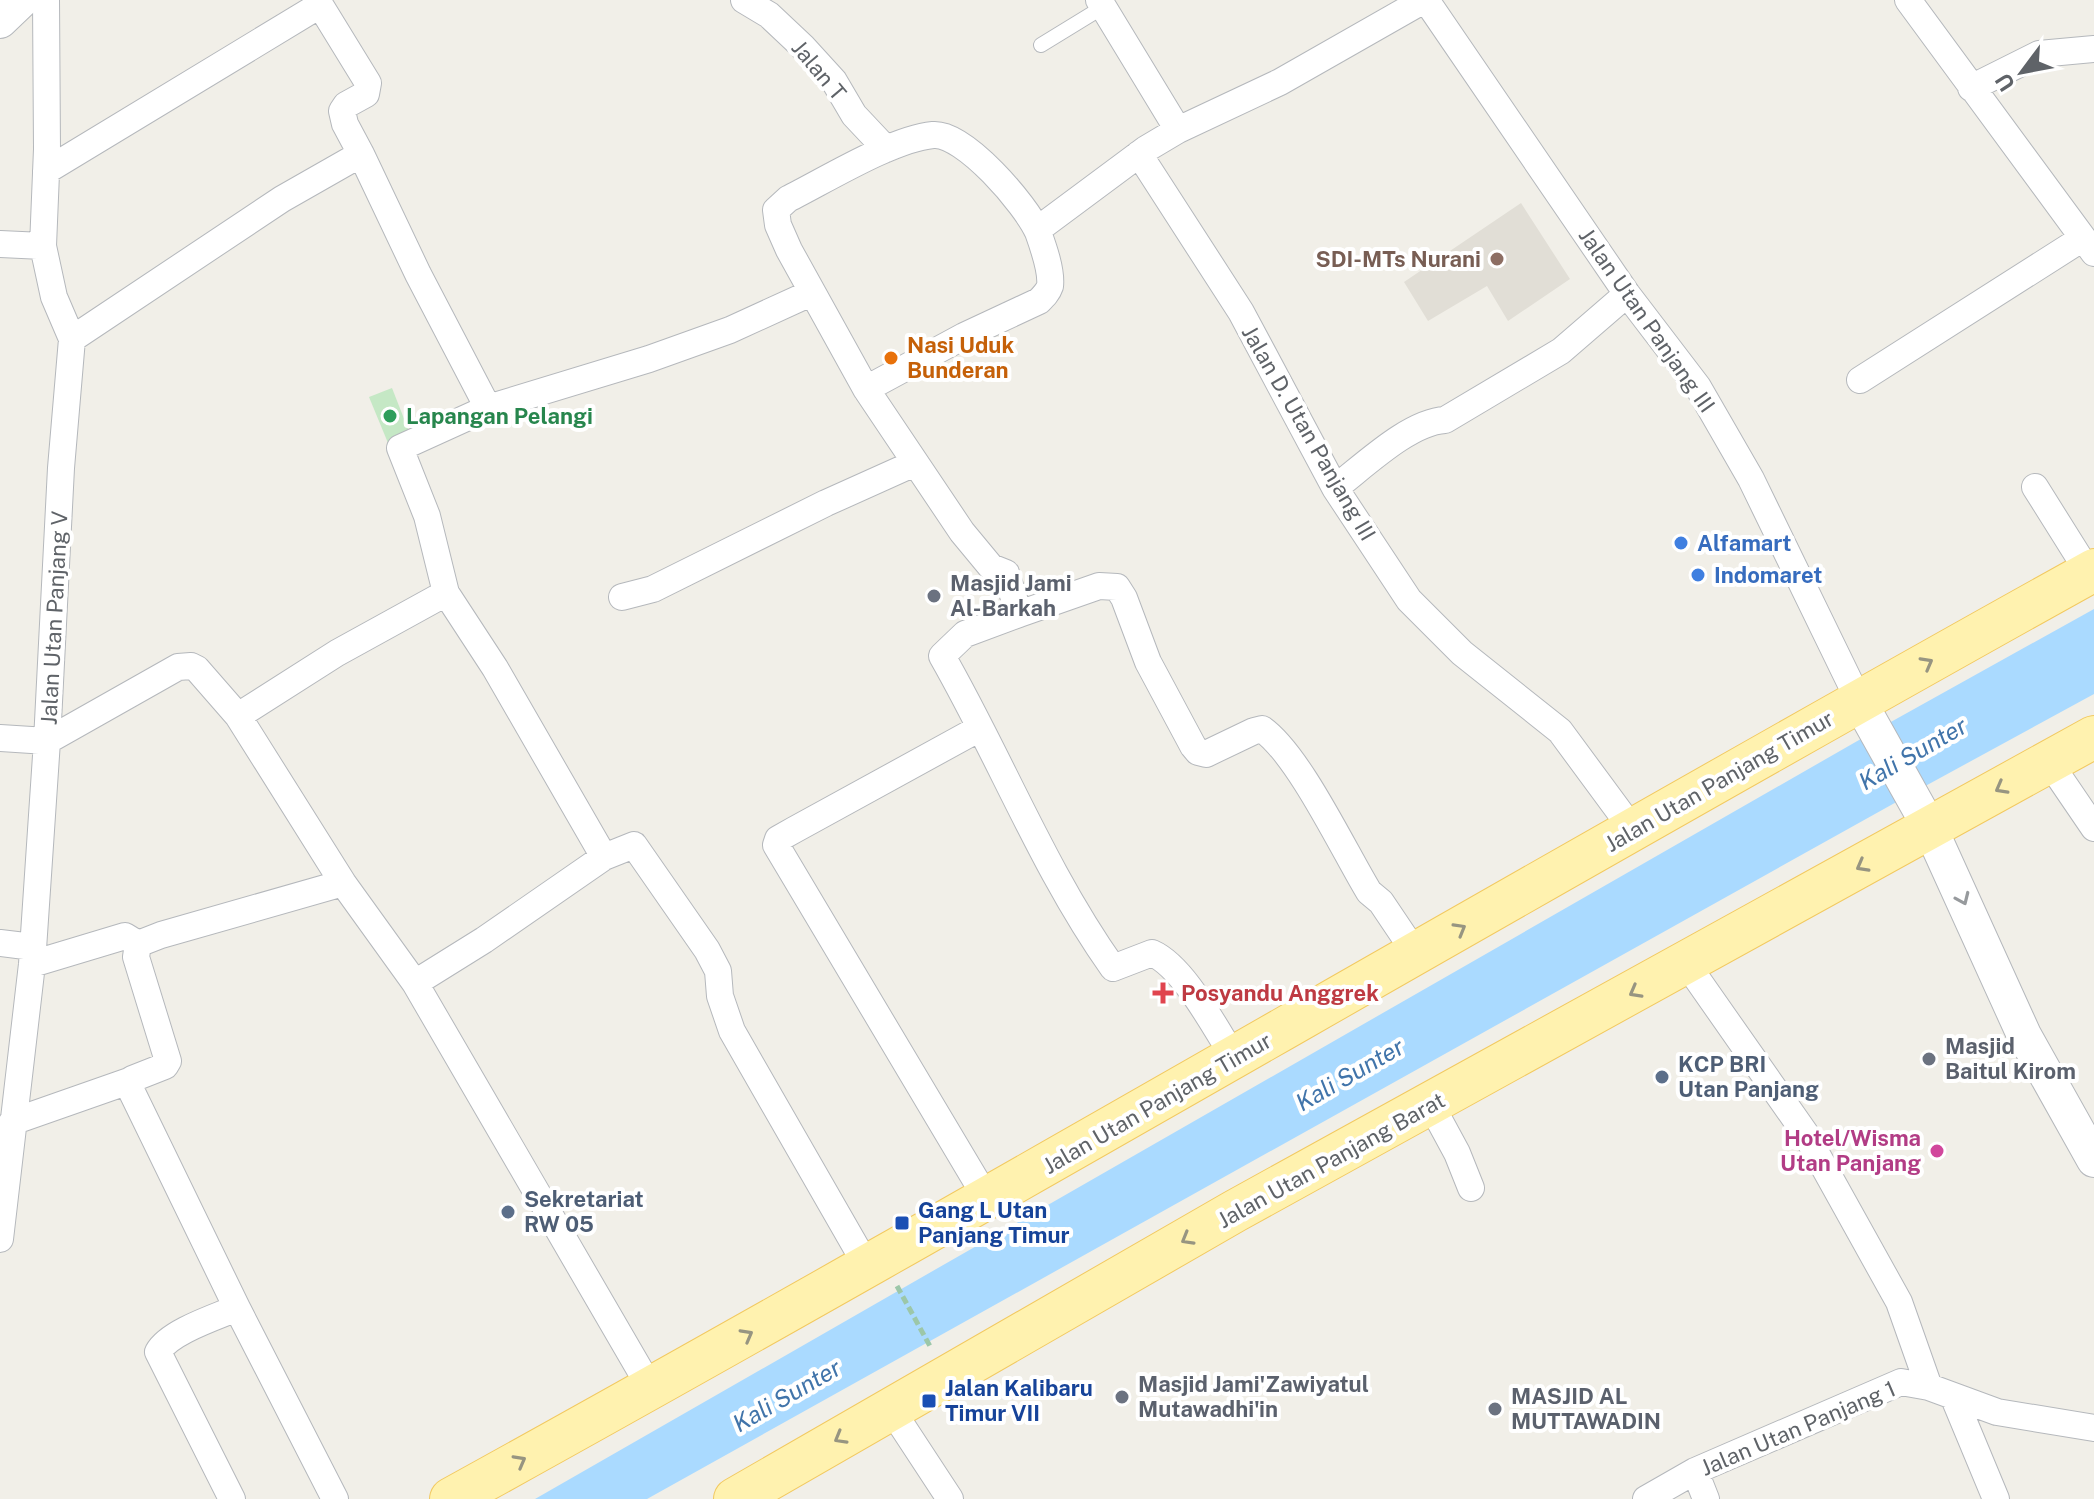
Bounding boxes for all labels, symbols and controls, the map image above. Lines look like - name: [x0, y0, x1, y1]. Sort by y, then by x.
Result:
- north arrow: [1982, 32, 2062, 112]
- street label: Jalan T: [786, 35, 852, 105]
- text: U: [1990, 69, 2020, 96]
- street label: Jalan Utan Panjang III: [1574, 223, 1720, 417]
- place label: SDI-MTs Nurani: [1316, 246, 1481, 272]
- marker: SDI-MTs Nurani: [1488, 250, 1506, 268]
- street label: Jalan D. Utan Panjang III: [1237, 321, 1381, 545]
- place label: Nasi Uduk Bunderan: [907, 332, 1014, 383]
- marker: Nasi Uduk Bunderan: [882, 349, 900, 367]
- place label: Lapangan Pelangi: [406, 403, 593, 429]
- marker: Lapangan Pelangi: [381, 407, 399, 425]
- street label: Jalan Utan Panjang V: [35, 510, 73, 726]
- place label: Alfamart: [1697, 530, 1791, 556]
- marker: Alfamart: [1672, 534, 1690, 552]
- place label: Indomaret: [1714, 562, 1822, 588]
- marker: Indomaret: [1689, 566, 1707, 584]
- place label: Masjid Jami Al-Barkah: [950, 570, 1072, 621]
- marker: Masjid Jami Al-Barkah: [925, 587, 943, 605]
- one-way arrow: [1918, 657, 1933, 673]
- street label: Jalan Utan Panjang Timur: [1600, 705, 1838, 857]
- water label: Kali Sunter: [1853, 711, 1972, 795]
- one-way arrow: [1996, 778, 2010, 794]
- one-way arrow: [1857, 856, 1871, 872]
- one-way arrow: [1953, 891, 1969, 905]
- one-way arrow: [1451, 923, 1465, 939]
- place label: Posyandu Anggrek: [1181, 980, 1379, 1006]
- marker: Posyandu Anggrek: [1152, 982, 1174, 1004]
- one-way arrow: [1629, 982, 1643, 997]
- street label: Jalan Utan Panjang Timur: [1038, 1027, 1276, 1179]
- water label: Kali Sunter: [1290, 1032, 1409, 1116]
- place label: Masjid Baitul Kirom: [1945, 1033, 2076, 1084]
- marker: Masjid Baitul Kirom: [1920, 1050, 1938, 1068]
- place label: KCP BRI Utan Panjang: [1678, 1051, 1819, 1102]
- marker: KCP BRI Utan Panjang: [1653, 1068, 1671, 1086]
- street label: Jalan Utan Panjang Barat: [1213, 1087, 1449, 1233]
- place label: Hotel/Wisma Utan Panjang: [1780, 1125, 1921, 1176]
- marker: Hotel/Wisma Utan Panjang: [1928, 1142, 1946, 1160]
- place label: Sekretariat RW 05: [524, 1186, 644, 1237]
- place label: Gang L Utan Panjang Timur: [918, 1197, 1070, 1248]
- marker: Sekretariat RW 05: [499, 1203, 517, 1221]
- marker: Gang L Utan Panjang Timur: [893, 1214, 911, 1232]
- one-way arrow: [1181, 1229, 1195, 1245]
- one-way arrow: [738, 1329, 753, 1345]
- water label: Kali Sunter: [727, 1353, 846, 1437]
- place label: Masjid Jami'Zawiyatul Mutawadhi'in: [1138, 1371, 1369, 1422]
- place label: Jalan Kalibaru Timur VII: [945, 1375, 1093, 1426]
- street label: Jalan Utan Panjang 1: [1697, 1375, 1899, 1481]
- place label: MASJID AL MUTTAWADIN: [1511, 1383, 1661, 1434]
- marker: Masjid Jami'Zawiyatul Mutawadhi'in: [1113, 1388, 1131, 1406]
- marker: Jalan Kalibaru Timur VII: [920, 1392, 938, 1410]
- marker: MASJID AL MUTTAWADIN: [1486, 1400, 1504, 1418]
- one-way arrow: [834, 1428, 849, 1444]
- one-way arrow: [511, 1456, 526, 1471]

